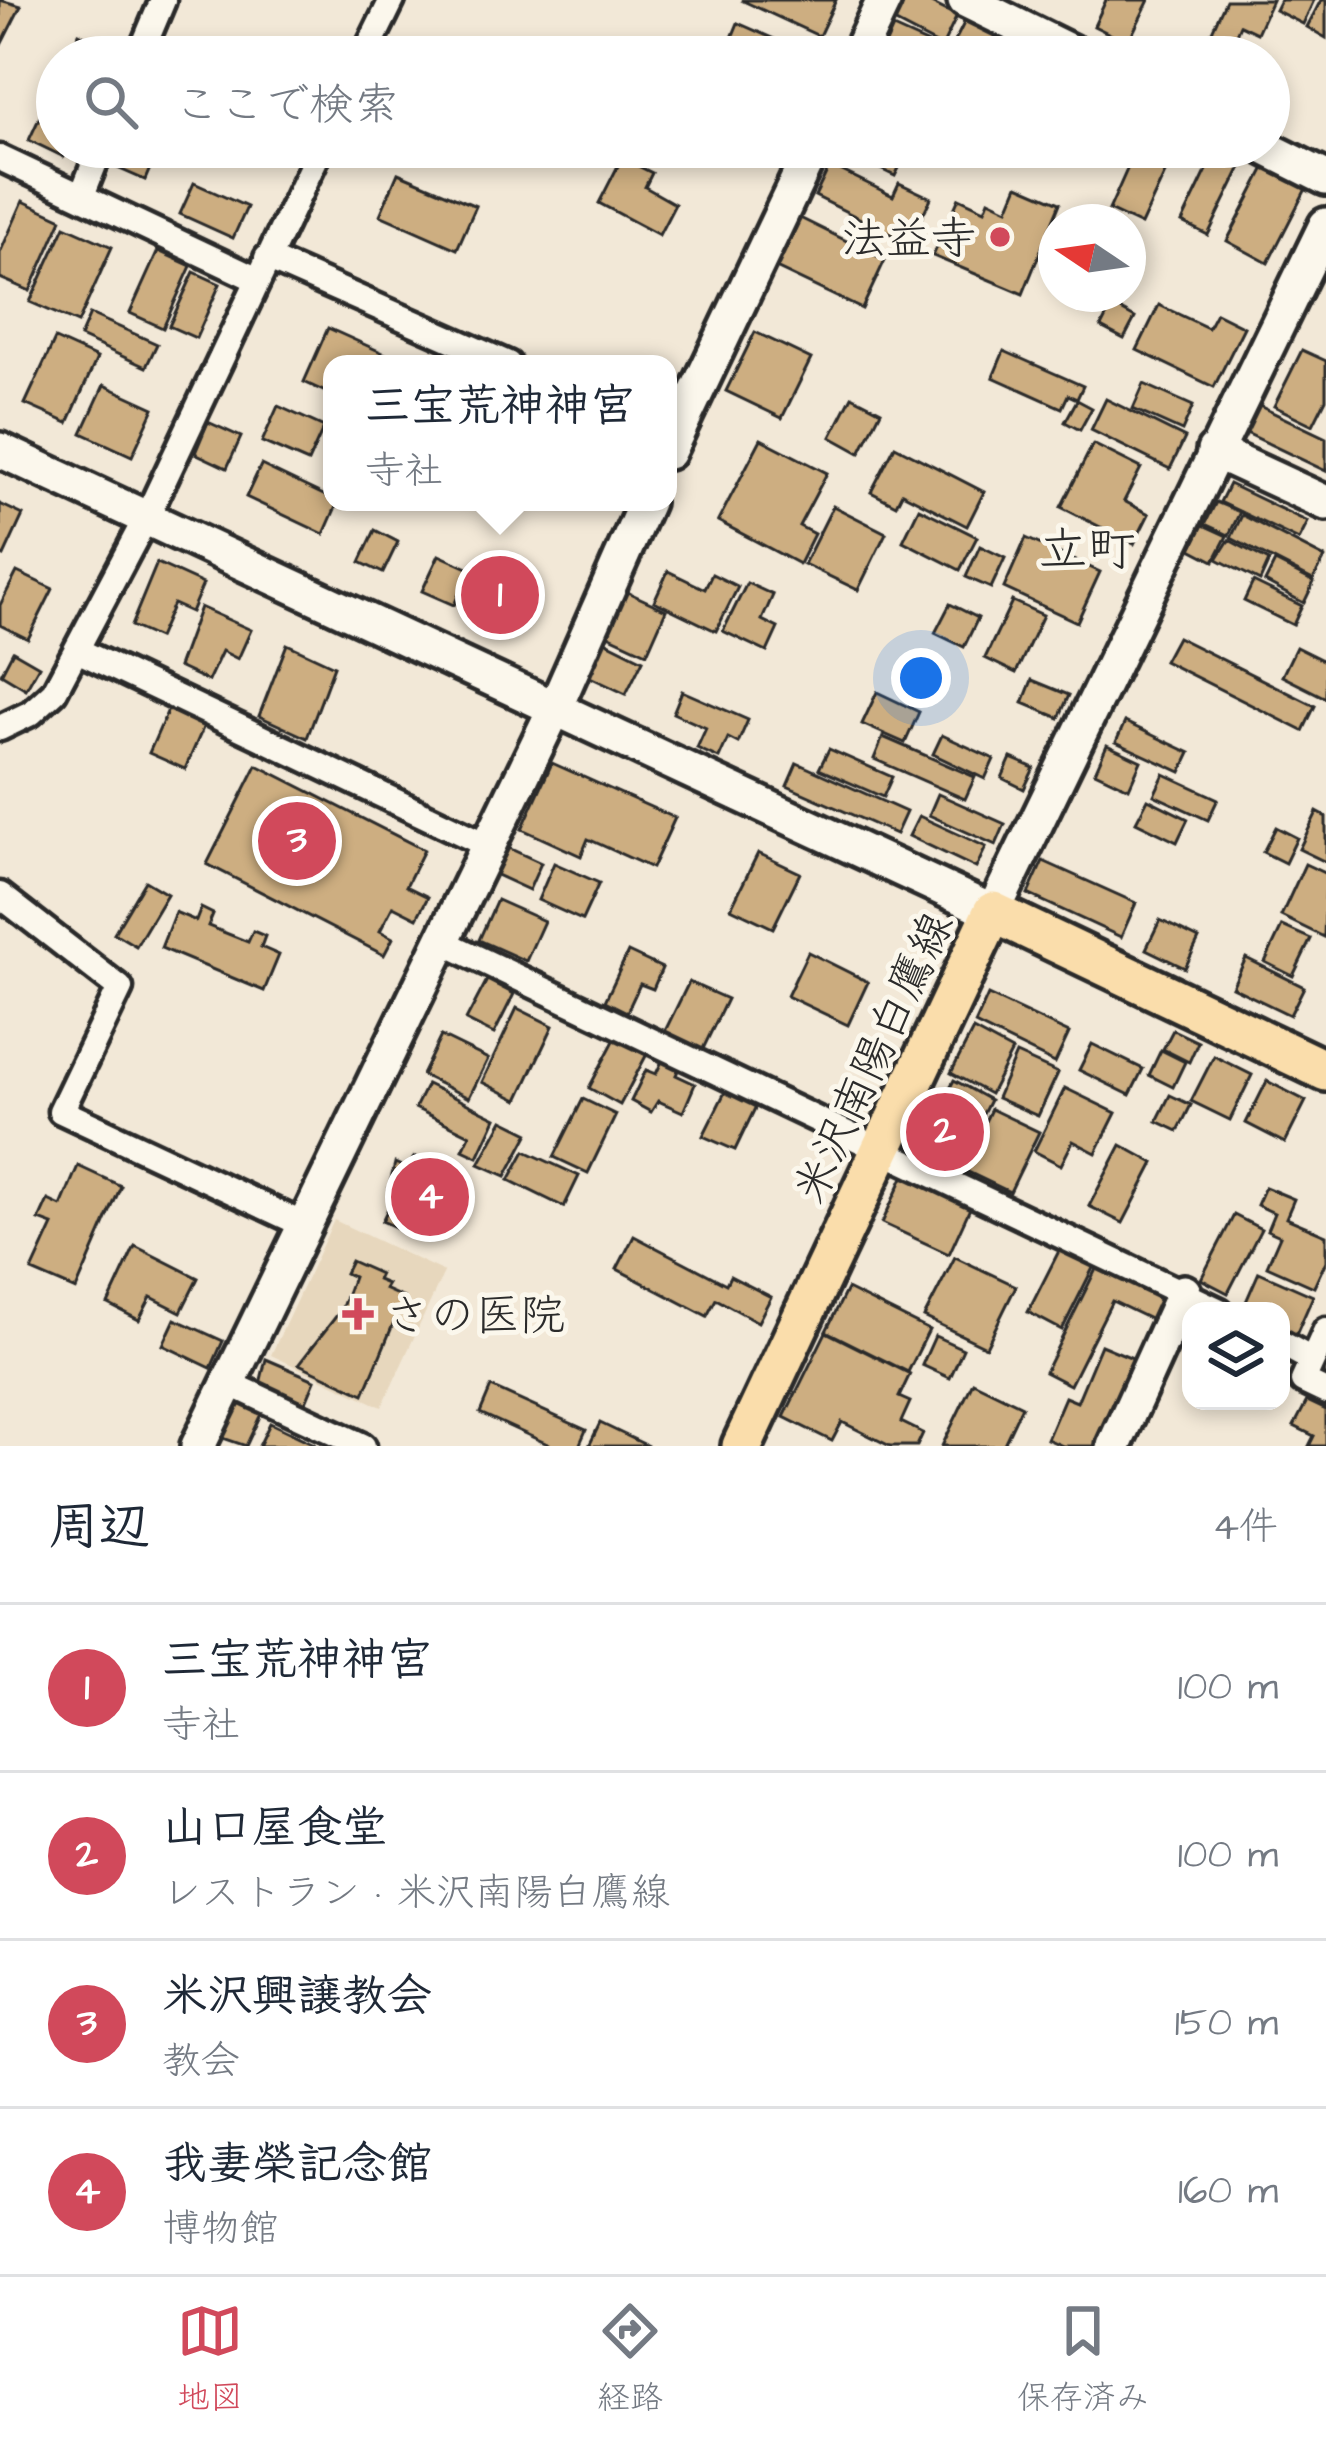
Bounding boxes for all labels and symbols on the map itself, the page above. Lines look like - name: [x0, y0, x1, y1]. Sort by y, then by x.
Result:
- north arrow: [1038, 204, 1146, 312]
- place label: 法益寺: [841, 209, 976, 271]
- marker: 法益寺: [987, 224, 1013, 250]
- district label: 立町: [1039, 518, 1135, 584]
- pin: 1: [461, 550, 539, 640]
- your location: [891, 648, 951, 708]
- pin: 3: [258, 796, 336, 886]
- street label: 米沢南陽白鷹線: [780, 902, 969, 1214]
- pin: 2: [906, 1087, 984, 1177]
- pin: 4: [391, 1152, 469, 1242]
- place label: さの医院: [385, 1286, 565, 1348]
- marker: さの医院: [342, 1298, 374, 1330]

